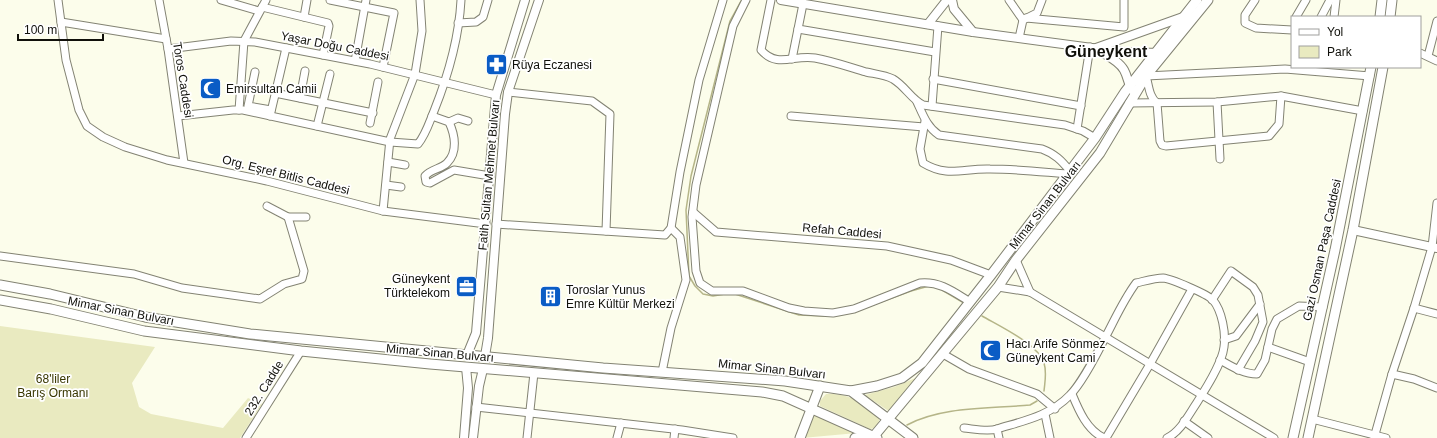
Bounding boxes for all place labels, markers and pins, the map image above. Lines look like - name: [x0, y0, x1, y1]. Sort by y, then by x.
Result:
- pharmacy icon: Rüya Eczanesi: [483, 52, 509, 78]
- place label: Rüya Eczanesi: [512, 58, 592, 72]
- mosque icon: Emirsultan Camii: [197, 76, 223, 102]
- place label: Emirsultan Camii: [226, 82, 317, 96]
- place label: Güneykent Türktelekom: [384, 272, 451, 300]
- office icon: Güneykent Türktelekom: [453, 273, 479, 299]
- place label: Toroslar Yunus Emre Kültür Merkezi: [566, 283, 675, 311]
- building icon: Toroslar Yunus Emre Kültür Merkezi: [537, 284, 563, 310]
- place label: Hacı Arife Sönmez Güneykent Cami: [1006, 337, 1105, 365]
- mosque icon: Hacı Arife Sönmez Güneykent Cami: [977, 338, 1003, 364]

